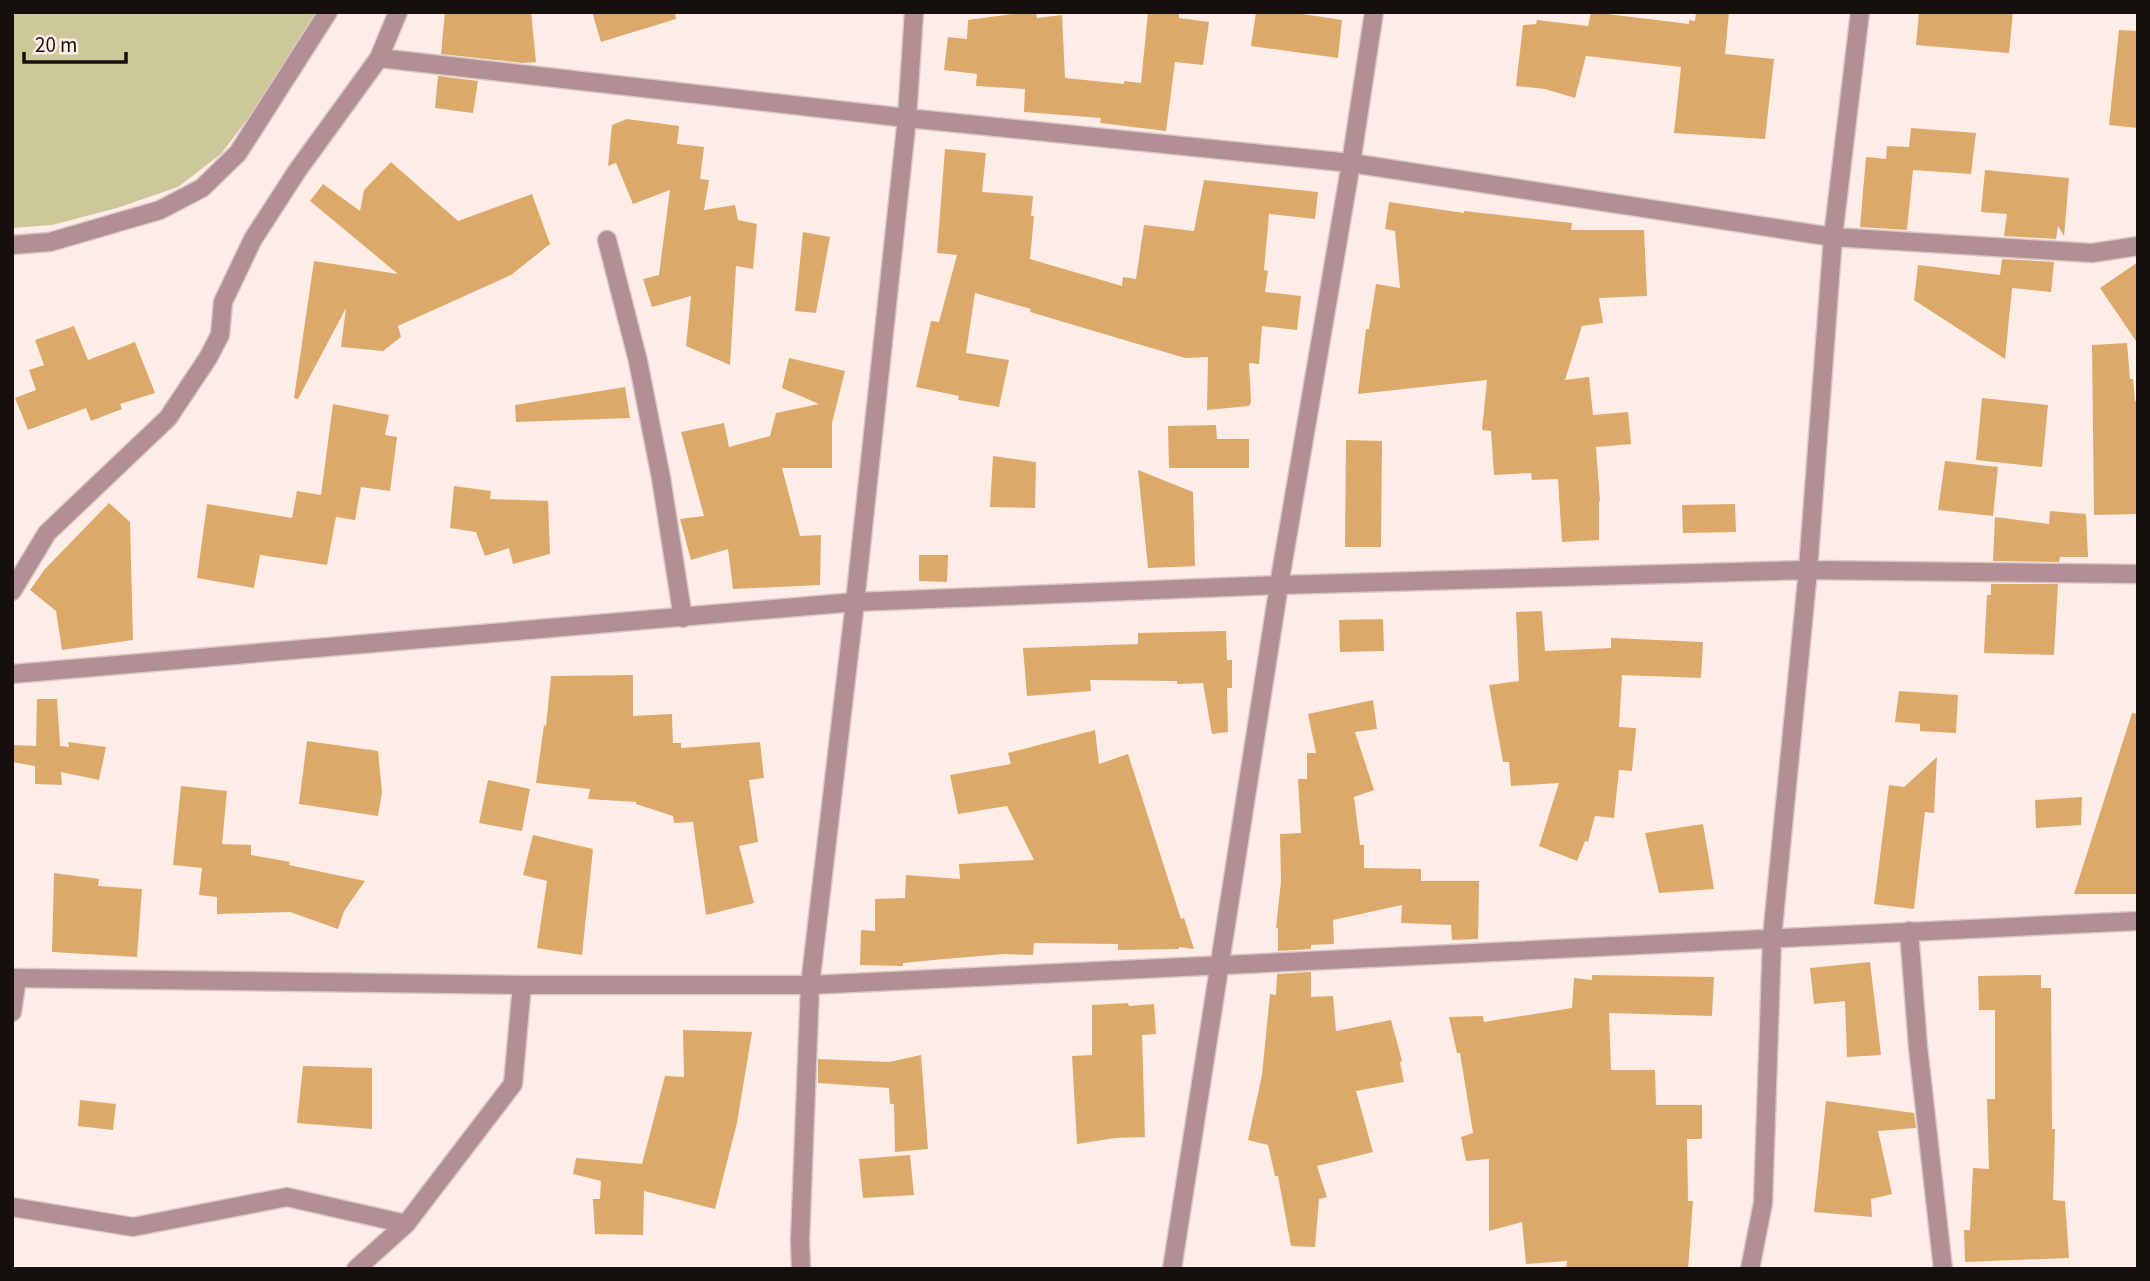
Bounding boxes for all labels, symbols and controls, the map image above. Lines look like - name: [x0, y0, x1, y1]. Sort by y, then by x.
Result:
- scale bar: [24, 21, 126, 65]
- text: 20 m: [35, 30, 77, 60]

